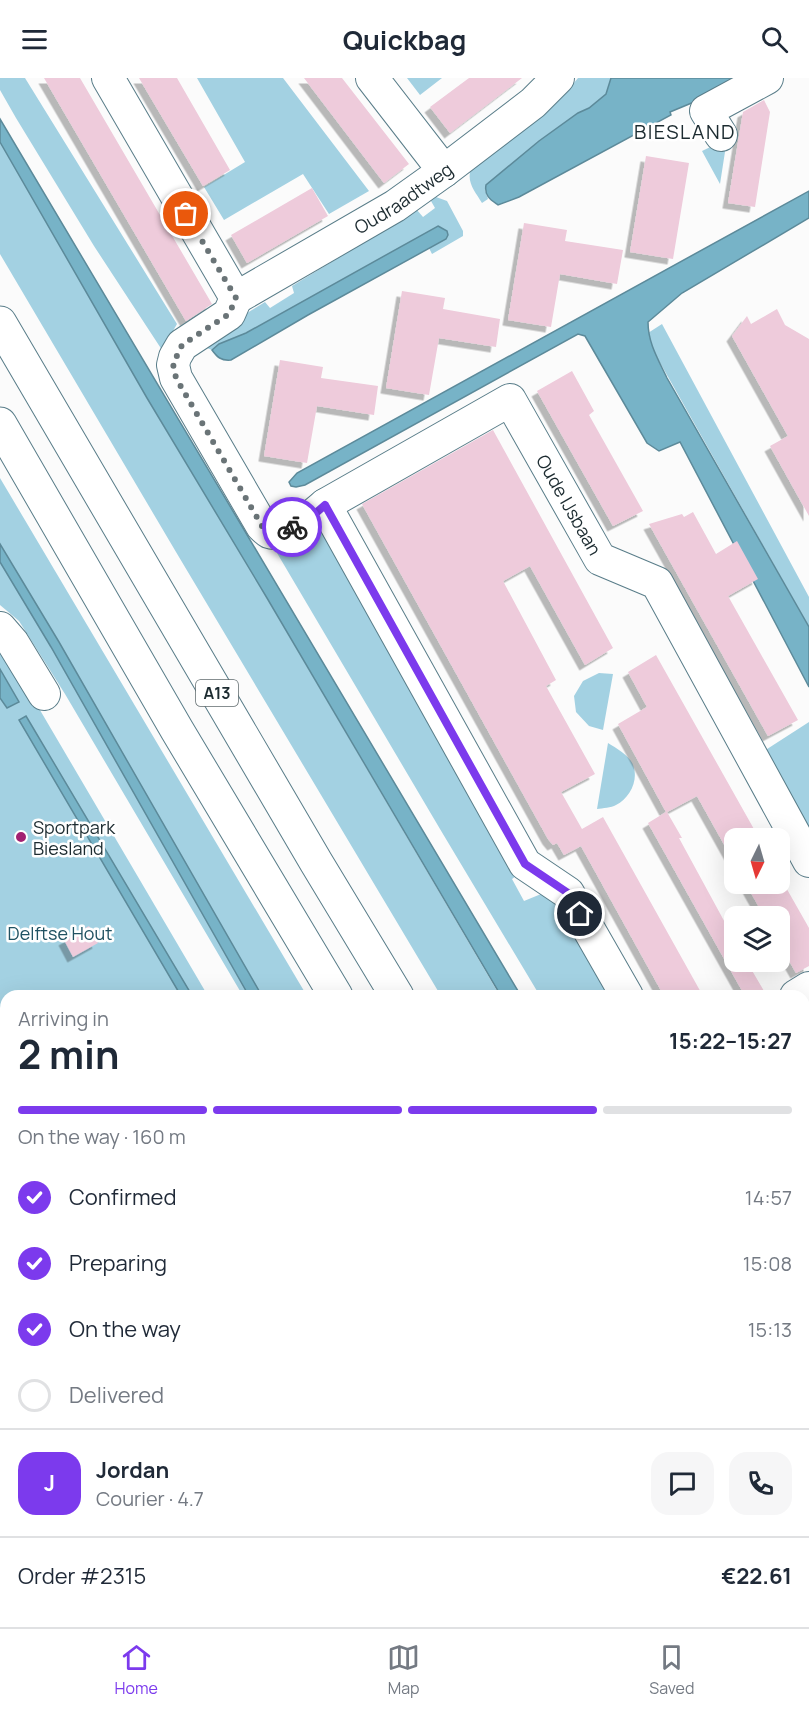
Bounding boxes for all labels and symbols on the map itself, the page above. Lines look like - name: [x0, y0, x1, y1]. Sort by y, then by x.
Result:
- district label: BIESLAND: [634, 118, 736, 145]
- street label: Oudraadtweg: [350, 157, 457, 239]
- pin: [160, 188, 211, 239]
- street label: Oude IJsbaan: [531, 450, 607, 559]
- courier: [262, 497, 322, 557]
- road number: A13: [196, 680, 238, 706]
- place label: Sportpark Biesland: [33, 815, 116, 860]
- north arrow: [724, 828, 790, 894]
- marker: Sportpark Biesland: [14, 830, 28, 844]
- pin: [554, 888, 605, 939]
- park label: Delftse Hout: [8, 921, 112, 945]

